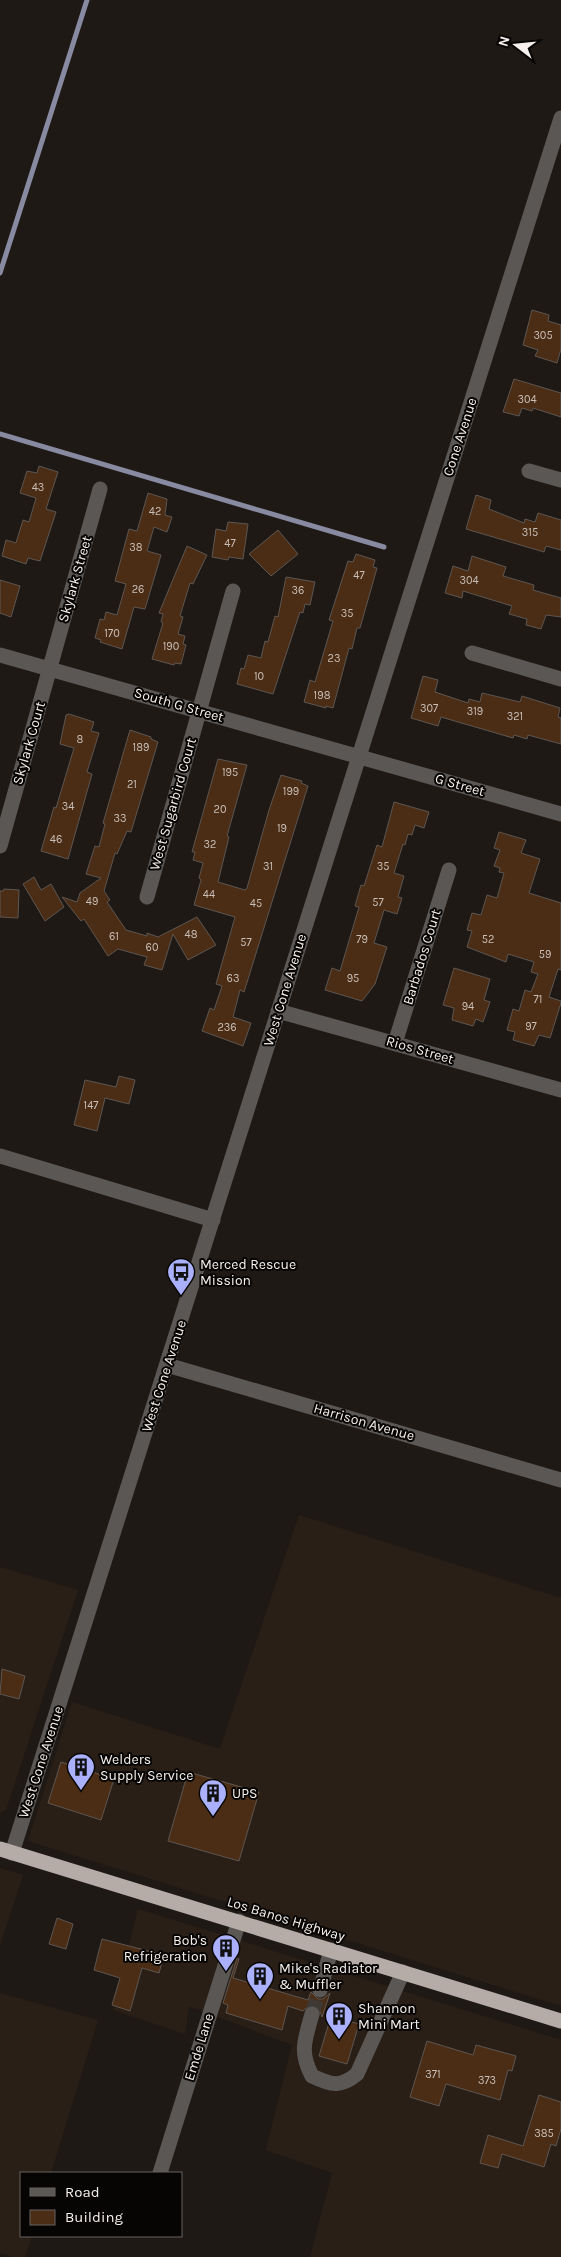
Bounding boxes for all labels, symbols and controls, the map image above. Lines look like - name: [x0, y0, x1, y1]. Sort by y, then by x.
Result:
- north arrow: [491, 20, 541, 70]
- text: N: [494, 34, 514, 49]
- house number: 305: [533, 329, 553, 342]
- house number: 304: [517, 393, 537, 406]
- street label: Cone Avenue: [439, 396, 481, 478]
- house number: 43: [32, 481, 44, 494]
- house number: 42: [149, 505, 161, 518]
- house number: 315: [522, 526, 538, 539]
- street label: Skylark Street: [55, 534, 95, 624]
- house number: 47: [224, 537, 236, 550]
- house number: 38: [129, 541, 143, 554]
- house number: 47: [353, 569, 365, 582]
- house number: 304: [459, 574, 479, 587]
- house number: 26: [132, 583, 144, 596]
- house number: 36: [292, 584, 304, 597]
- house number: 35: [341, 607, 353, 620]
- house number: 170: [104, 627, 120, 640]
- house number: 190: [163, 640, 179, 653]
- house number: 23: [328, 652, 340, 665]
- house number: 10: [254, 670, 264, 683]
- street label: South G Street: [132, 684, 226, 726]
- house number: 198: [314, 689, 331, 702]
- street label: Skylark Court: [9, 700, 49, 786]
- house number: 307: [420, 702, 438, 715]
- house number: 319: [467, 705, 483, 718]
- house number: 321: [507, 710, 523, 723]
- house number: 8: [77, 733, 84, 746]
- street label: West Sugarbird Court: [146, 736, 200, 872]
- house number: 189: [133, 741, 149, 754]
- house number: 195: [222, 766, 238, 779]
- street label: G Street: [433, 770, 487, 800]
- house number: 21: [127, 778, 137, 791]
- house number: 199: [283, 785, 299, 798]
- house number: 34: [62, 800, 74, 813]
- house number: 20: [214, 803, 226, 816]
- house number: 33: [114, 812, 127, 825]
- house number: 19: [277, 822, 287, 835]
- house number: 46: [50, 833, 62, 846]
- house number: 32: [204, 838, 216, 851]
- house number: 31: [263, 860, 273, 873]
- house number: 35: [377, 860, 389, 873]
- house number: 44: [203, 888, 215, 901]
- house number: 49: [86, 895, 98, 908]
- house number: 57: [372, 896, 384, 909]
- house number: 45: [250, 897, 262, 910]
- street label: Barbados Court: [399, 907, 445, 1007]
- house number: 48: [185, 928, 198, 941]
- house number: 61: [109, 930, 119, 943]
- street label: West Cone Avenue: [260, 932, 310, 1048]
- house number: 79: [356, 933, 368, 946]
- house number: 52: [482, 933, 494, 946]
- house number: 57: [240, 936, 252, 949]
- house number: 60: [146, 941, 158, 954]
- house number: 59: [539, 948, 551, 961]
- house number: 63: [227, 972, 239, 985]
- house number: 95: [347, 972, 359, 985]
- house number: 71: [534, 993, 542, 1006]
- house number: 94: [462, 1000, 474, 1013]
- house number: 97: [525, 1020, 537, 1033]
- house number: 236: [217, 1021, 237, 1034]
- street label: Rios Street: [384, 1032, 456, 1068]
- house number: 147: [84, 1099, 98, 1112]
- place label: Merced Rescue Mission: [200, 1256, 296, 1289]
- bus stop icon: Merced Rescue Mission: [166, 1257, 196, 1296]
- street label: West Cone Avenue: [138, 1318, 190, 1434]
- street label: Harrison Avenue: [312, 1399, 416, 1445]
- street label: West Cone Avenue: [15, 1704, 67, 1820]
- place label: Welders Supply Service: [100, 1751, 193, 1784]
- building icon: Welders Supply Service: [66, 1752, 96, 1791]
- building icon: UPS: [198, 1778, 228, 1817]
- place label: UPS: [232, 1785, 257, 1802]
- street label: Los Banos Highway: [225, 1893, 347, 1945]
- place label: Bob's Refrigeration: [124, 1932, 207, 1965]
- building icon: Bob's Refrigeration: [211, 1933, 241, 1972]
- place label: Mike's Radiator & Muffler: [279, 1960, 378, 1993]
- building icon: Mike's Radiator & Muffler: [245, 1961, 275, 2000]
- place label: Shannon Mini Mart: [358, 2000, 420, 2033]
- building icon: Shannon Mini Mart: [324, 2001, 354, 2040]
- street label: Emde Lane: [181, 2011, 217, 2083]
- house number: 371: [425, 2068, 441, 2081]
- house number: 373: [478, 2074, 496, 2087]
- house number: 385: [534, 2127, 554, 2140]
- legend: [20, 2172, 182, 2237]
- text: Road: [65, 2183, 100, 2201]
- text: Building: [65, 2208, 123, 2226]

